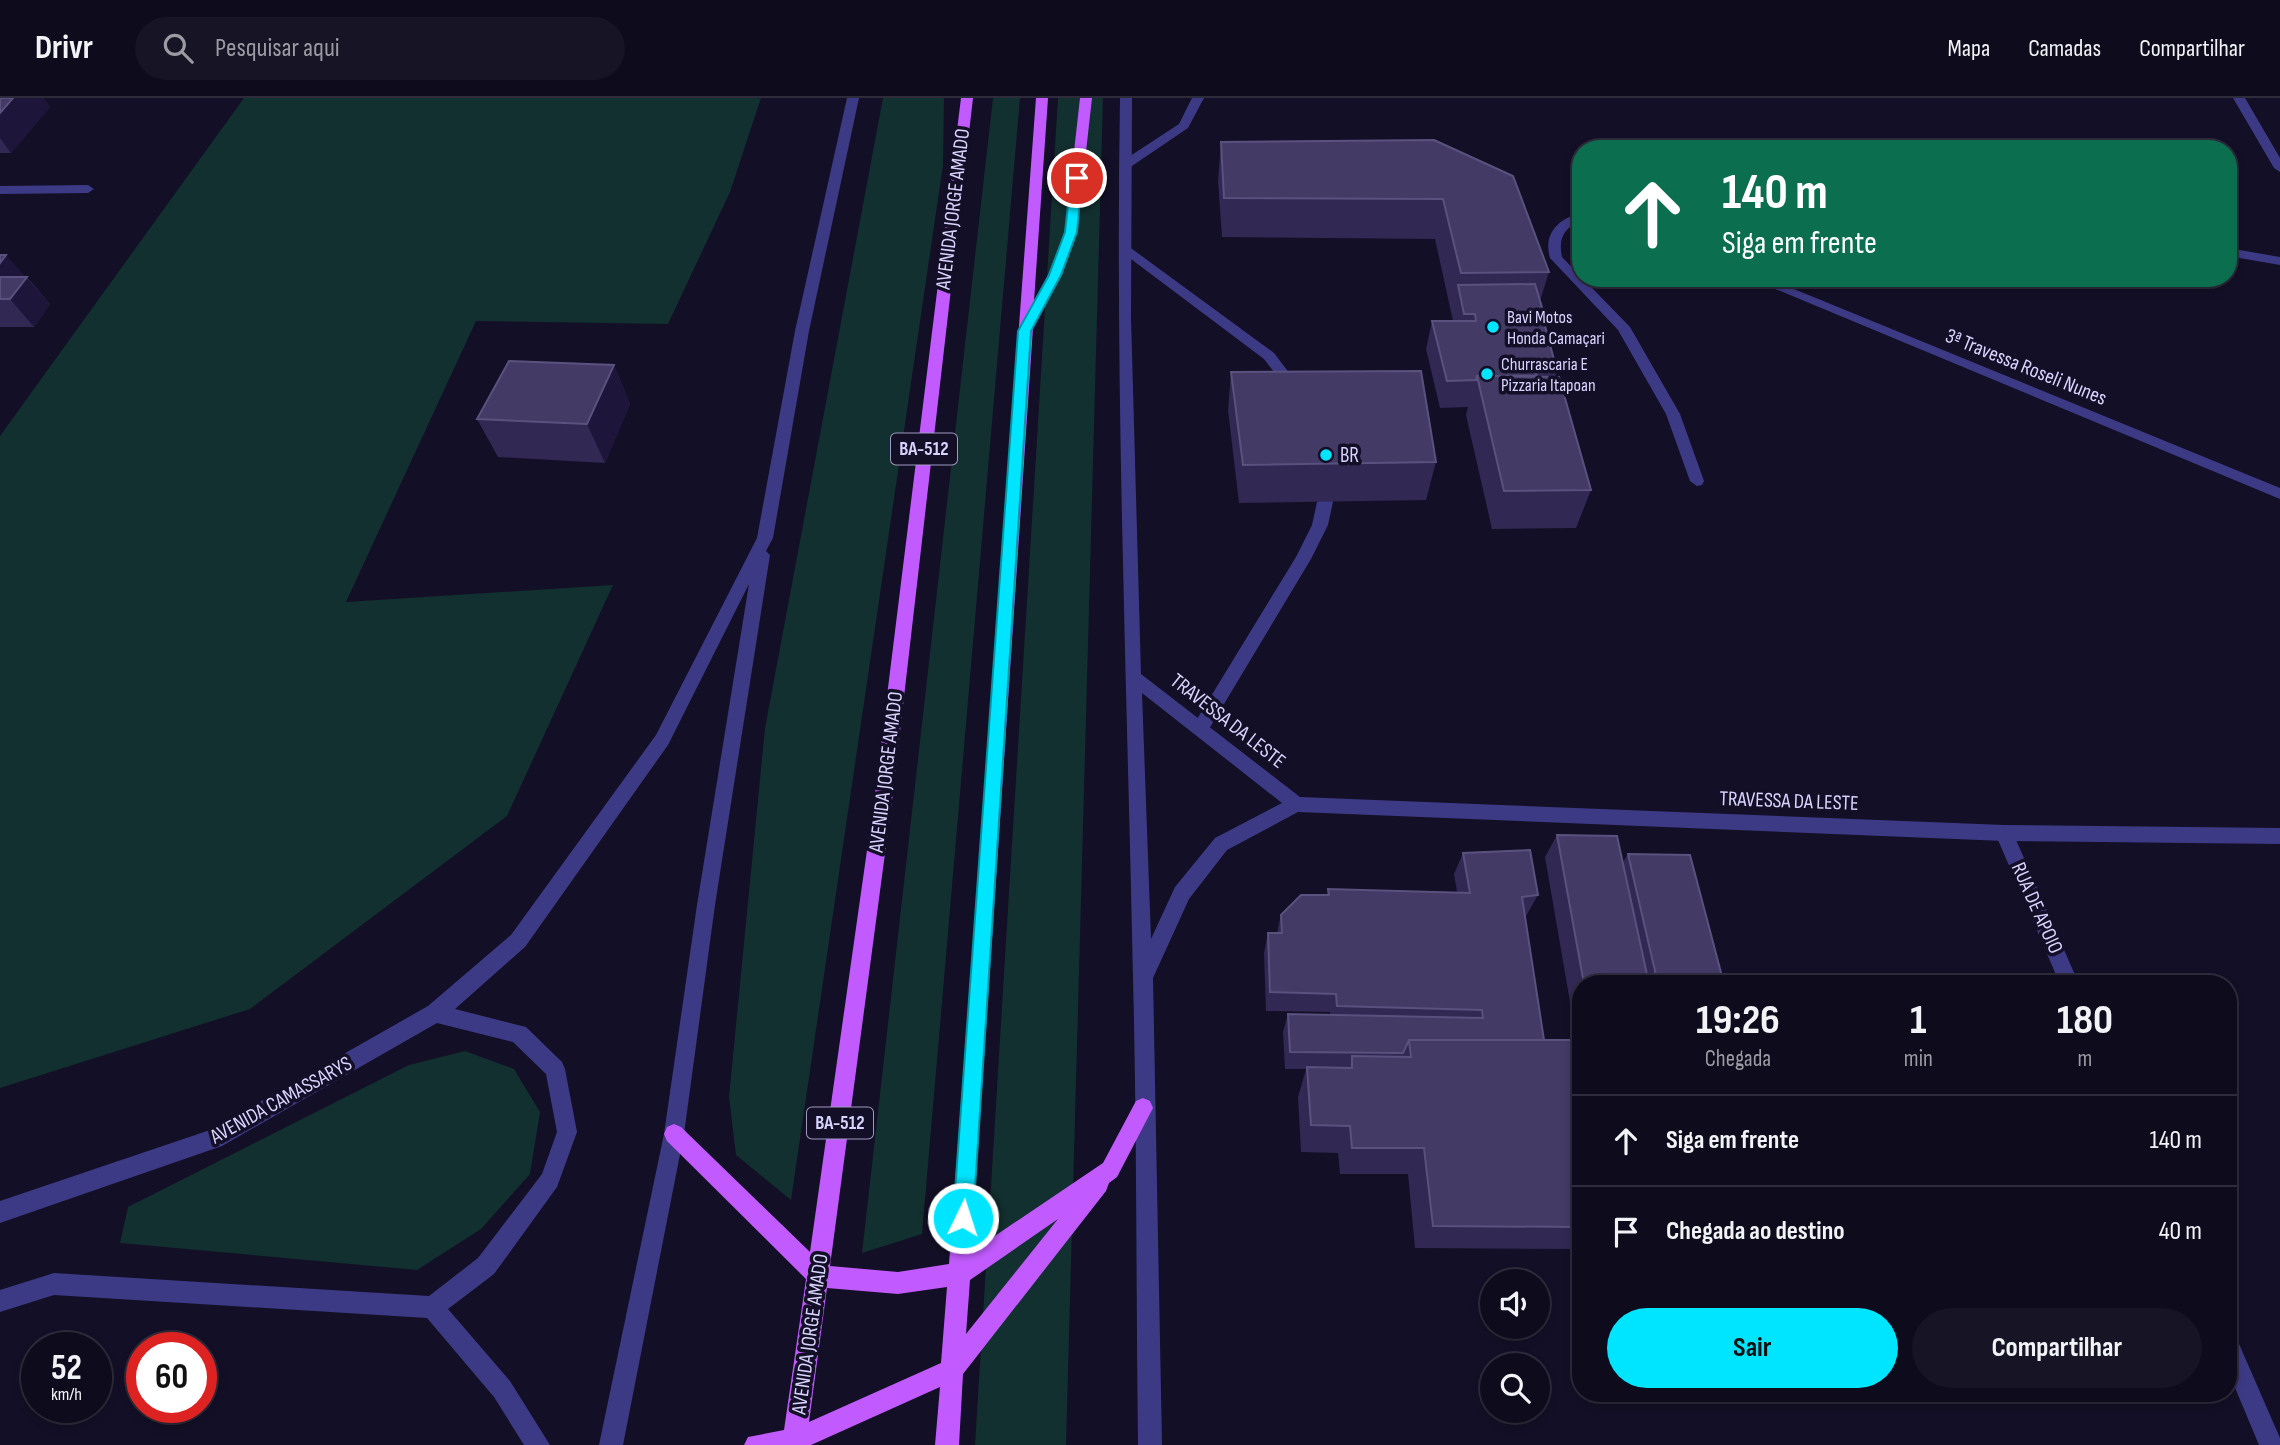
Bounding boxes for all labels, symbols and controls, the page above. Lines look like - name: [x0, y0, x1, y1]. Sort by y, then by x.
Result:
- search box: [135, 17, 625, 80]
- text: Drivr: [35, 28, 93, 68]
- icon: search: [159, 29, 197, 67]
- text: Pesquisar aqui: [215, 33, 340, 64]
- text: Mapa: [1948, 34, 1990, 63]
- text: Camadas: [2028, 34, 2101, 63]
- text: Compartilhar: [2139, 34, 2245, 63]
- street label: AVENIDA JORGE AMADO: [931, 127, 975, 292]
- pin: [1047, 148, 1107, 208]
- icon: arrive: [1058, 159, 1096, 197]
- text: 140 m: [1722, 164, 1828, 223]
- icon: ahead: [1607, 168, 1698, 259]
- text: Siga em frente: [1722, 224, 1877, 263]
- place label: Bavi Motos Honda Camaçari: [1507, 307, 1605, 349]
- marker: Bavi Motos Honda Camaçari: [1485, 319, 1501, 335]
- street label: 3ª Travessa Roseli Nunes: [1942, 323, 2110, 411]
- place label: Churrascaria E Pizzaria Itapoan: [1501, 354, 1596, 396]
- marker: Churrascaria E Pizzaria Itapoan: [1479, 366, 1495, 382]
- road number: BA-512: [891, 434, 957, 464]
- place label: BR: [1340, 443, 1359, 468]
- marker: BR: [1318, 447, 1334, 463]
- street label: TRAVESSA DA LESTE: [1165, 668, 1291, 774]
- street label: AVENIDA JORGE AMADO: [864, 690, 908, 855]
- street label: TRAVESSA DA LESTE: [1719, 786, 1859, 816]
- street label: RUA DE APOIO: [2006, 858, 2068, 958]
- text: 19:26: [1696, 995, 1780, 1046]
- text: 1: [1910, 995, 1927, 1046]
- text: 180: [2057, 995, 2113, 1046]
- text: Chegada: [1705, 1045, 1771, 1073]
- text: min: [1904, 1045, 1933, 1073]
- text: m: [2077, 1045, 2092, 1073]
- street label: AVENIDA CAMASSARYS: [205, 1051, 356, 1150]
- road number: BA-512: [807, 1107, 873, 1138]
- icon: ahead: [1607, 1122, 1645, 1160]
- text: Siga em frente: [1666, 1125, 1799, 1156]
- text: 140 m: [2150, 1125, 2202, 1156]
- position arrow: [926, 1181, 1000, 1255]
- icon: arrive: [1607, 1213, 1645, 1251]
- text: Chegada ao destino: [1666, 1216, 1845, 1247]
- text: 40 m: [2159, 1216, 2202, 1247]
- street label: AVENIDA JORGE AMADO: [786, 1252, 834, 1417]
- map controls: [1480, 1269, 1550, 1423]
- button: sound: [1480, 1269, 1550, 1339]
- button: Sair: [1607, 1308, 1898, 1388]
- button: Compartilhar: [1912, 1308, 2202, 1388]
- speed limit sign: 60: [126, 1332, 217, 1423]
- text: 52: [51, 1347, 82, 1390]
- button: search: [1480, 1353, 1550, 1423]
- text: km/h: [51, 1384, 82, 1405]

